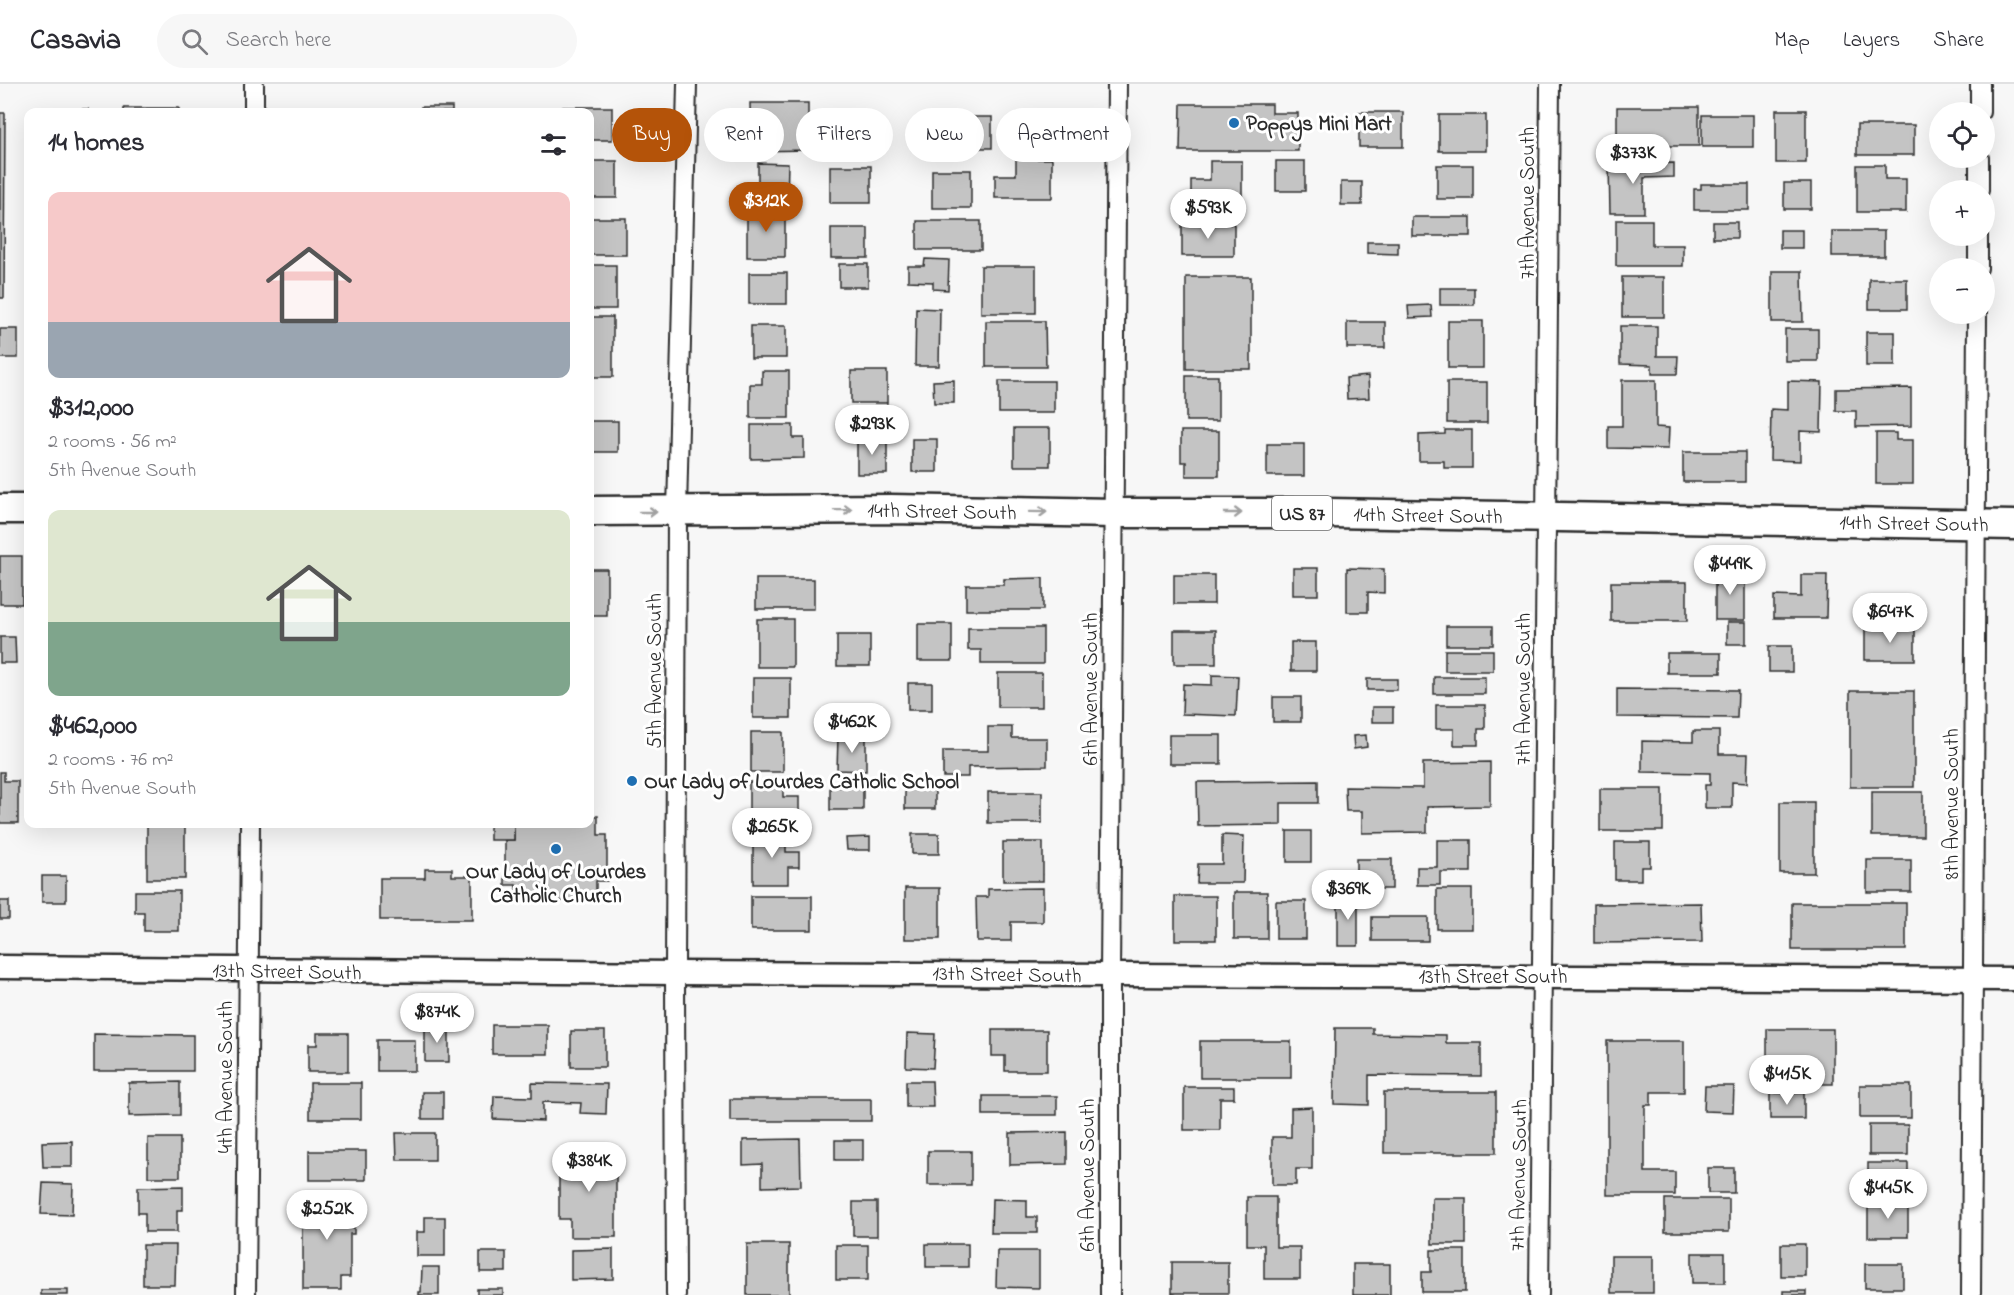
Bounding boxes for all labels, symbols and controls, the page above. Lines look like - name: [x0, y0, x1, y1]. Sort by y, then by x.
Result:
- search box: [157, 14, 577, 68]
- text: Casavia: [30, 21, 121, 62]
- icon: search: [178, 25, 211, 58]
- text: Search here: [226, 25, 331, 57]
- text: Map: [1774, 26, 1810, 56]
- text: Layers: [1843, 26, 1900, 56]
- text: Share: [1933, 26, 1984, 56]
- map controls: [1929, 102, 1995, 324]
- button: locate: [1929, 102, 1995, 168]
- chip: Buy: [612, 108, 692, 162]
- chip: Rent: [704, 108, 784, 162]
- chip: Filters: [796, 108, 893, 162]
- chip: New: [905, 108, 984, 162]
- chip: Apartment: [996, 108, 1131, 162]
- place label: Poppys Mini Mart: [1246, 110, 1393, 142]
- marker: Poppys Mini Mart: [1227, 116, 1241, 130]
- text: 14 homes: [48, 125, 144, 163]
- street label: 7th Avenue South: [1514, 127, 1544, 279]
- icon: filters: [537, 128, 570, 161]
- pin: $373K: [1591, 134, 1675, 185]
- text: $373K: [1610, 139, 1656, 168]
- button: +: [1929, 180, 1995, 246]
- pin: $312K: [724, 182, 808, 233]
- text: $312K: [743, 187, 789, 216]
- pin: $593K: [1166, 189, 1250, 240]
- text: $593K: [1184, 194, 1232, 223]
- icon: home: [255, 231, 363, 339]
- button: −: [1929, 258, 1995, 324]
- text: $312,000: [48, 390, 134, 428]
- pin: $293K: [830, 405, 914, 456]
- text: $293K: [849, 410, 895, 439]
- text: 2 rooms · 56 m²: [48, 428, 177, 457]
- text: 5th Avenue South: [48, 457, 196, 486]
- road number: US 87: [1272, 496, 1332, 530]
- street label: 14th Street South: [867, 497, 1017, 529]
- street label: 14th Street South: [1353, 501, 1503, 533]
- one-way arrow: [832, 504, 852, 516]
- one-way arrow: [637, 506, 657, 518]
- one-way arrow: [1027, 506, 1047, 518]
- one-way arrow: [1222, 507, 1242, 519]
- street label: 14th Street South: [1839, 509, 1989, 541]
- pin: $449K: [1688, 545, 1772, 596]
- icon: home: [255, 549, 363, 657]
- text: $449K: [1708, 550, 1752, 579]
- street label: 5th Avenue South: [641, 593, 671, 749]
- pin: $647K: [1848, 593, 1932, 644]
- text: $647K: [1866, 598, 1914, 627]
- street label: 6th Avenue South: [1077, 613, 1107, 765]
- street label: 7th Avenue South: [1510, 613, 1540, 765]
- pin: $462K: [810, 703, 894, 754]
- text: $462,000: [48, 708, 137, 746]
- text: $462K: [828, 708, 876, 737]
- street label: 8th Avenue South: [1938, 728, 1968, 880]
- text: 2 rooms · 76 m²: [48, 746, 173, 775]
- place label: Our Lady of Lourdes Catholic School: [644, 768, 960, 800]
- marker: Our Lady of Lourdes Catholic School: [625, 774, 639, 788]
- text: 5th Avenue South: [48, 775, 196, 804]
- pin: $265K: [730, 808, 814, 859]
- text: $265K: [746, 813, 798, 842]
- marker: Our Lady of Lourdes Catholic Church: [549, 842, 563, 856]
- place label: Our Lady of Lourdes Catholic Church: [466, 858, 646, 912]
- pin: $369K: [1306, 870, 1390, 921]
- text: $369K: [1326, 875, 1370, 904]
- street label: 13th Street South: [212, 957, 362, 989]
- street label: 13th Street South: [932, 960, 1082, 992]
- street label: 13th Street South: [1418, 963, 1568, 993]
- pin: $874K: [395, 993, 479, 1044]
- text: $874K: [414, 998, 460, 1027]
- street label: 4th Avenue South: [212, 1001, 242, 1153]
- pin: $415K: [1745, 1055, 1829, 1106]
- text: $415K: [1763, 1060, 1811, 1089]
- street label: 6th Avenue South: [1074, 1099, 1104, 1251]
- street label: 7th Avenue South: [1504, 1099, 1536, 1251]
- pin: $384K: [547, 1142, 631, 1193]
- text: $384K: [566, 1147, 612, 1176]
- pin: $445K: [1846, 1169, 1930, 1220]
- text: $445K: [1863, 1174, 1913, 1203]
- pin: $252K: [285, 1190, 369, 1241]
- text: $252K: [300, 1195, 354, 1224]

